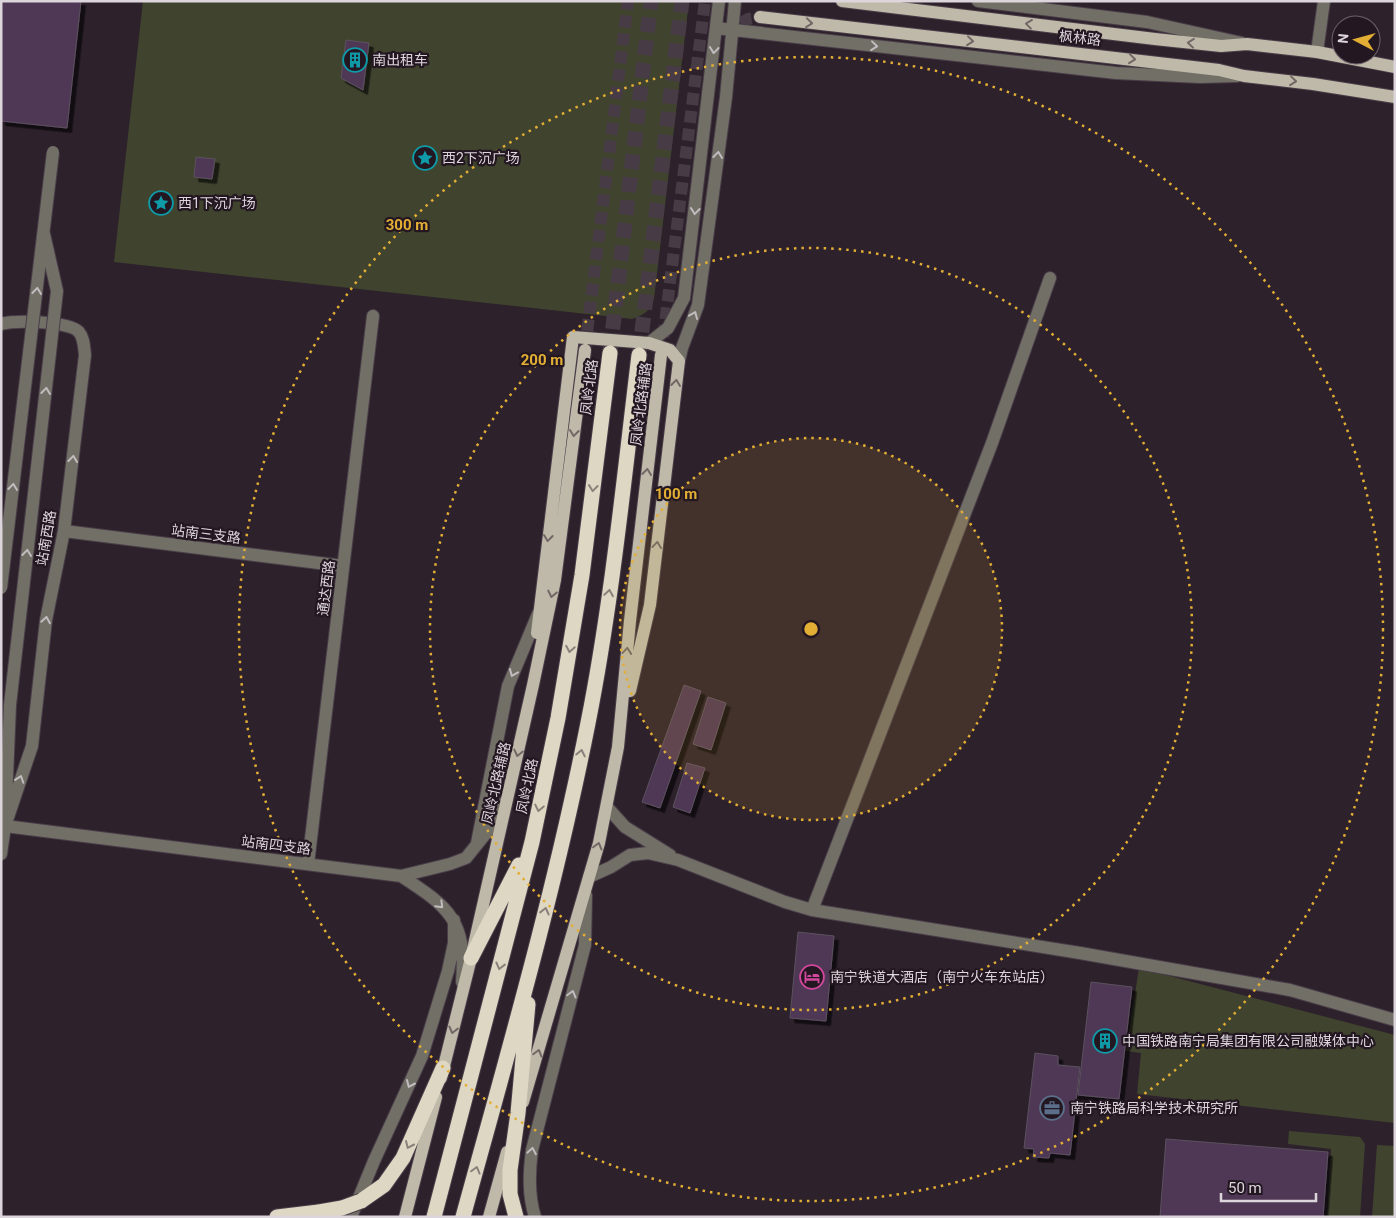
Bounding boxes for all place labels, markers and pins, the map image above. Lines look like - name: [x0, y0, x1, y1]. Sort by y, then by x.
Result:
- building icon: 南出租车: [342, 47, 368, 73]
- place label: 南出租车: [372, 52, 428, 68]
- place icon: 西2下沉广场: [412, 145, 438, 171]
- place label: 西2下沉广场: [442, 150, 520, 166]
- place icon: 西1下沉广场: [148, 190, 174, 216]
- place label: 西1下沉广场: [178, 195, 256, 211]
- centre of rings: [802, 620, 820, 638]
- hotel icon: 南宁铁道大酒店（南宁火车东站店）: [799, 964, 825, 990]
- place label: 南宁铁道大酒店（南宁火车东站店）: [830, 969, 1054, 985]
- building icon: 中国铁路南宁局集团有限公司融媒体中心: [1092, 1028, 1118, 1054]
- place label: 中国铁路南宁局集团有限公司融媒体中心: [1122, 1033, 1374, 1049]
- office icon: 南宁铁路局科学技术研究所: [1039, 1095, 1065, 1121]
- place label: 南宁铁路局科学技术研究所: [1070, 1100, 1238, 1116]

